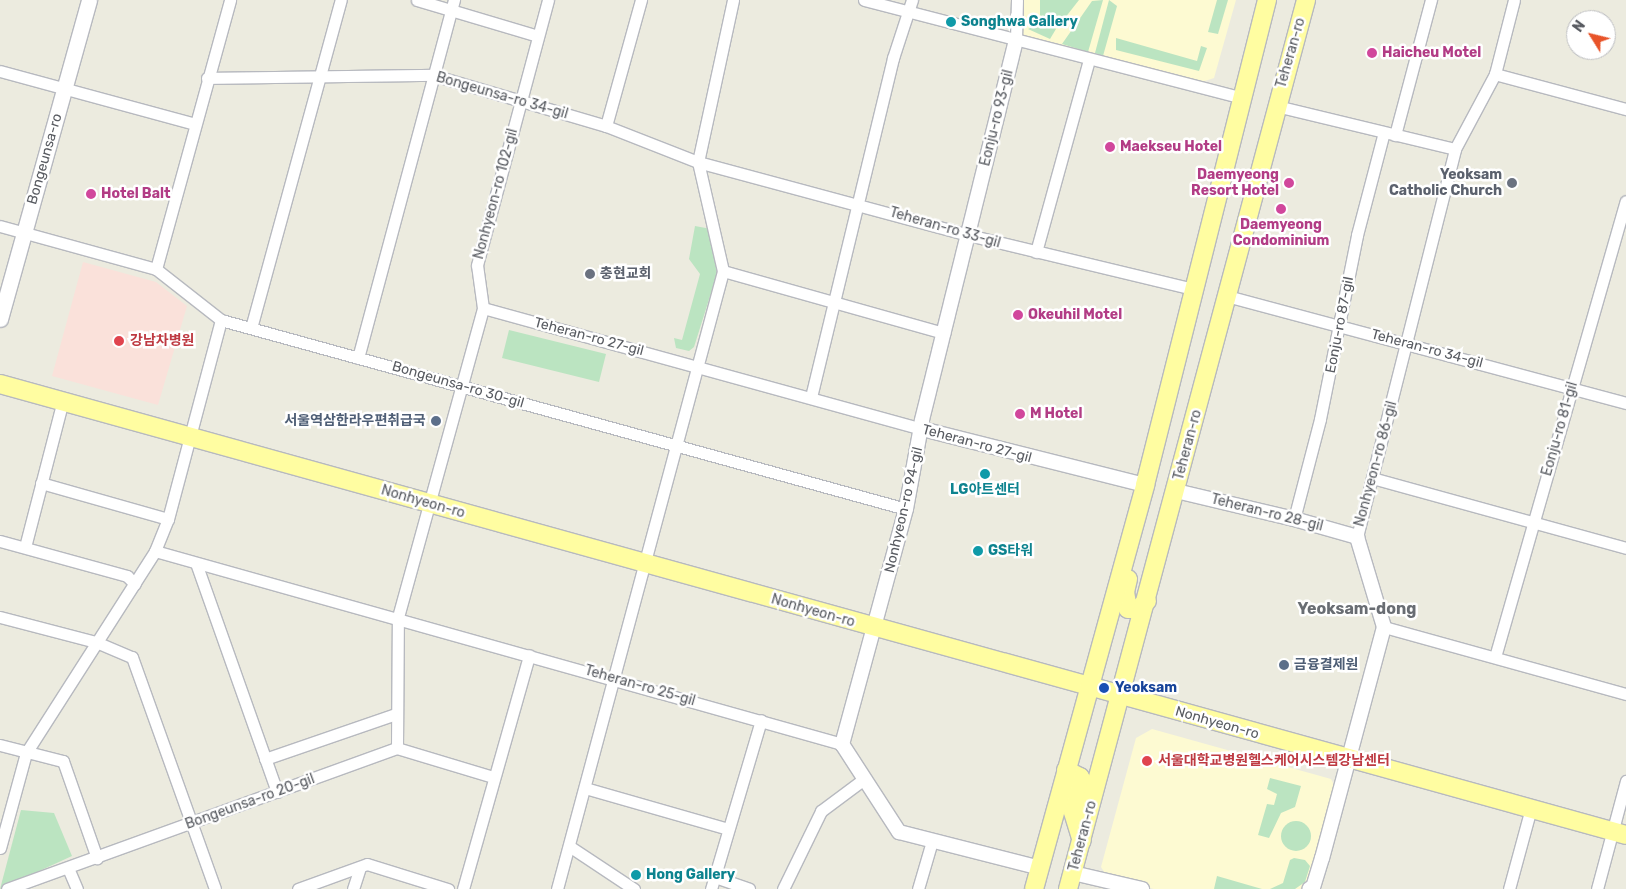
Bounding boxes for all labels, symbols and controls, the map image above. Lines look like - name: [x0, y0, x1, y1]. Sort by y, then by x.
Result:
- north arrow: [1566, 10, 1616, 60]
- place label: Songhwa Gallery: [961, 14, 1078, 30]
- marker: Songhwa Gallery: [945, 16, 957, 28]
- street label: Teheran-ro: [1273, 16, 1309, 90]
- text: N: [1569, 17, 1589, 36]
- place label: Haicheu Motel: [1382, 45, 1481, 61]
- marker: Haicheu Motel: [1366, 47, 1378, 59]
- street label: Eonju-ro 93-gil: [977, 68, 1017, 168]
- street label: Bongeunsa-ro 34-gil: [434, 69, 570, 123]
- street label: Bongeunsa-ro: [24, 112, 66, 206]
- street label: Nonhyeon-ro 102-gil: [470, 127, 522, 261]
- place label: Maekseu Hotel: [1120, 139, 1222, 155]
- marker: Maekseu Hotel: [1104, 141, 1116, 153]
- place label: Daemyeong Resort Hotel: [1191, 167, 1279, 200]
- place label: Yeoksam Catholic Church: [1389, 167, 1502, 200]
- marker: Daemyeong Resort Hotel: [1283, 177, 1295, 189]
- marker: Yeoksam Catholic Church: [1506, 177, 1518, 189]
- place label: Hotel Balt: [101, 186, 170, 202]
- marker: Hotel Balt: [85, 188, 97, 200]
- marker: Daemyeong Condominium: [1275, 203, 1287, 215]
- street label: Teheran-ro 33-gil: [888, 204, 1002, 252]
- place label: Daemyeong Condominium: [1233, 217, 1329, 250]
- place label: 충현교회: [600, 266, 652, 282]
- marker: 충현교회: [584, 268, 596, 280]
- street label: Eonju-ro 87-gil: [1322, 275, 1358, 375]
- place label: Okeuhil Motel: [1028, 307, 1122, 323]
- marker: Okeuhil Motel: [1012, 309, 1024, 321]
- street label: Teheran-ro 27-gil: [532, 314, 646, 360]
- street label: Teheran-ro 34-gil: [1369, 326, 1485, 372]
- place label: 강남차병원: [130, 333, 194, 349]
- marker: 강남차병원: [112, 334, 126, 348]
- street label: Bongeunsa-ro 30-gil: [390, 358, 526, 412]
- street label: Eonju-ro 81-gil: [1539, 380, 1581, 478]
- street label: Nonhyeon-ro 86-gil: [1351, 399, 1401, 529]
- place label: M Hotel: [1030, 406, 1082, 422]
- marker: M Hotel: [1014, 408, 1026, 420]
- street label: Teheran-ro: [1171, 408, 1205, 482]
- place label: 서울역삼한라우편취급국: [284, 413, 426, 429]
- marker: 서울역삼한라우편취급국: [430, 415, 442, 427]
- street label: Teheran-ro 27-gil: [920, 421, 1034, 467]
- street label: Nonhyeon-ro 94-gil: [881, 445, 927, 575]
- marker: LG아트센터: [979, 468, 991, 480]
- street label: Nonhyeon-ro: [379, 482, 467, 522]
- place label: LG아트센터: [950, 482, 1020, 498]
- street label: Teheran-ro 28-gil: [1209, 491, 1325, 535]
- place label: GS타워: [988, 543, 1033, 559]
- marker: GS타워: [972, 545, 984, 557]
- street label: Nonhyeon-ro: [769, 591, 857, 631]
- district label: Yeoksam-dong: [1298, 599, 1416, 619]
- place label: 금융결제원: [1294, 657, 1358, 673]
- marker: 금융결제원: [1278, 659, 1290, 671]
- street label: Teheran-ro 25-gil: [583, 662, 697, 710]
- place label: Yeoksam: [1115, 680, 1177, 696]
- marker: Yeoksam: [1097, 681, 1111, 695]
- street label: Nonhyeon-ro: [1173, 703, 1261, 743]
- place label: 서울대학교병원헬스케어시스템강남센터: [1158, 753, 1390, 769]
- marker: 서울대학교병원헬스케어시스템강남센터: [1140, 754, 1154, 768]
- street label: Bongeunsa-ro 20-gil: [183, 771, 317, 833]
- street label: Teheran-ro: [1066, 799, 1100, 873]
- place label: Hong Gallery: [646, 867, 735, 883]
- marker: Hong Gallery: [630, 869, 642, 881]

